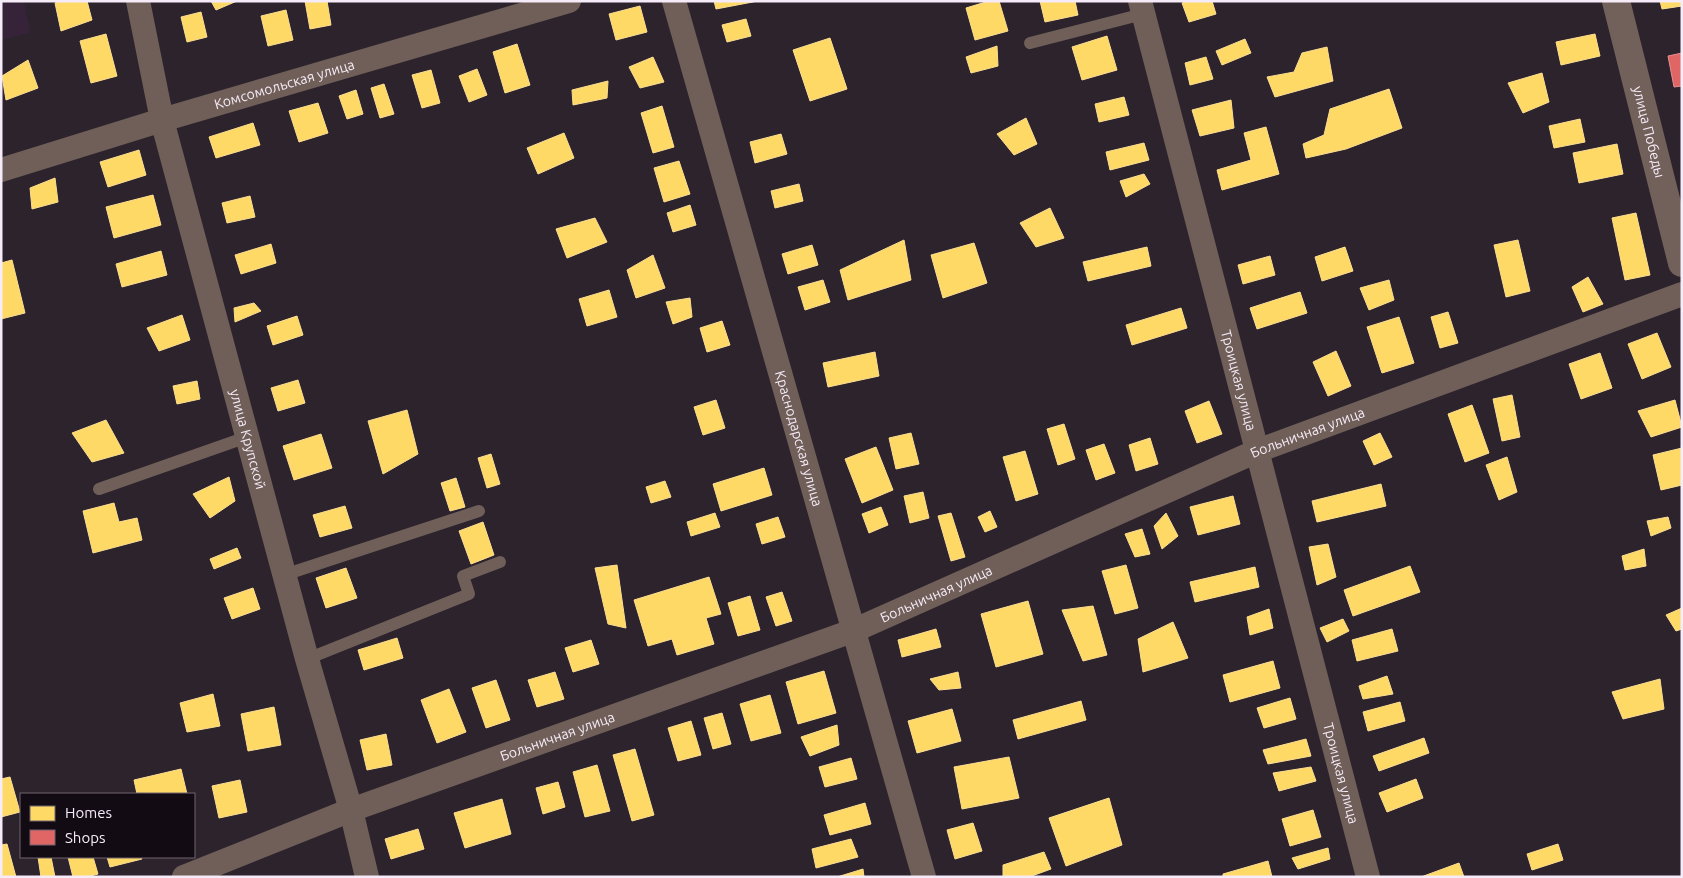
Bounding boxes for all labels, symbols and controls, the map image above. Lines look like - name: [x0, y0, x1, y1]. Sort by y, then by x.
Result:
- street label: Комсомольская улица: [212, 56, 356, 112]
- street label: улица Победы: [1630, 84, 1668, 179]
- street label: Троицкая улица: [1218, 328, 1260, 433]
- street label: Краснодарская улица: [772, 369, 826, 508]
- street label: улица Крупской: [227, 387, 269, 491]
- street label: Больничная улица: [1248, 404, 1367, 461]
- street label: Больничная улица: [878, 562, 995, 626]
- street label: Больничная улица: [498, 708, 617, 764]
- street label: Троицкая улица: [1320, 721, 1362, 826]
- legend: [20, 793, 195, 858]
- text: Homes: [65, 804, 112, 821]
- text: Shops: [65, 829, 106, 846]

